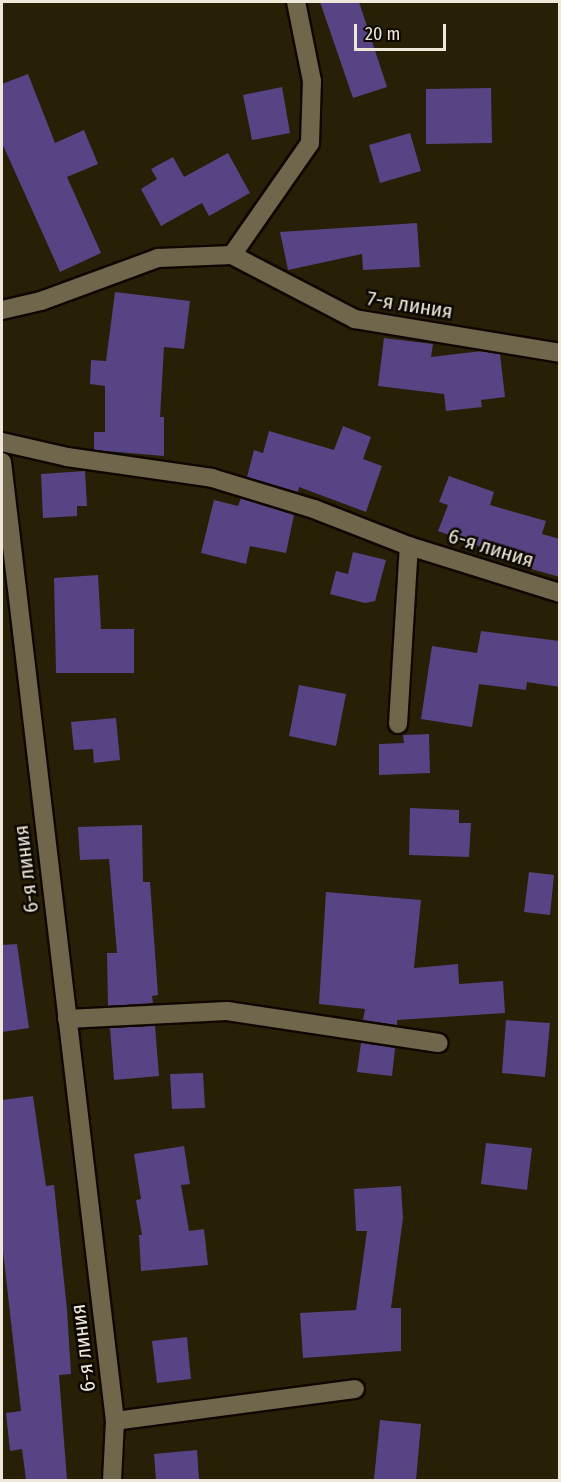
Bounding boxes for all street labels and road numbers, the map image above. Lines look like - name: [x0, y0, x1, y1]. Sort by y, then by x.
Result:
- street label: 7-я линия: [365, 286, 455, 324]
- street label: 6-я линия: [445, 523, 537, 573]
- street label: 6-я линия: [8, 824, 44, 914]
- street label: 6-я линия: [65, 1303, 101, 1393]

